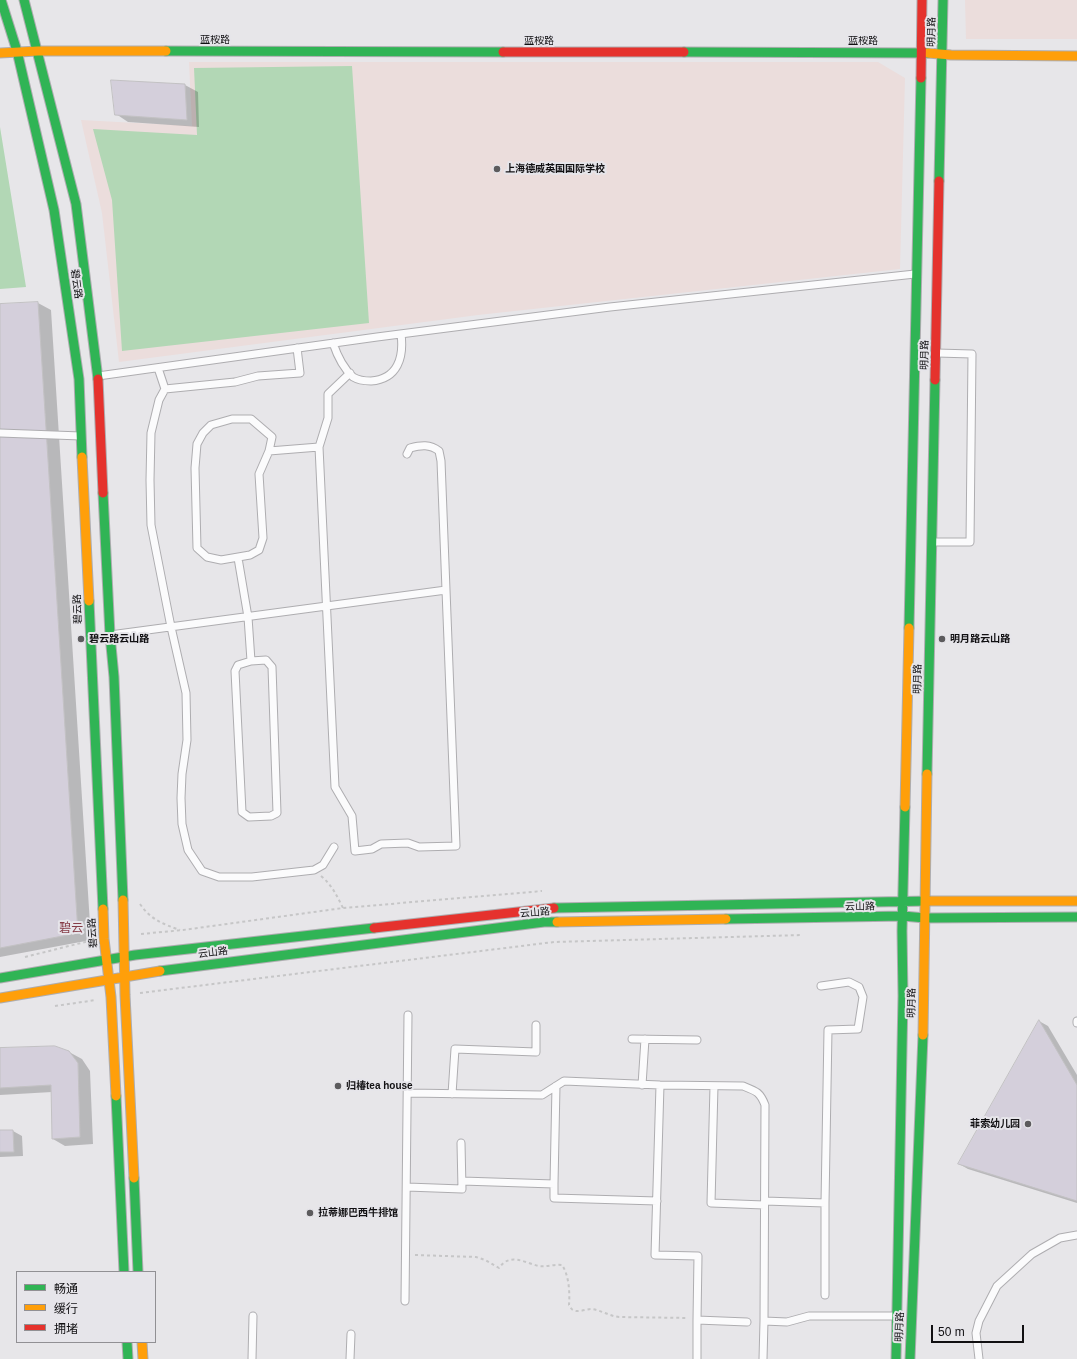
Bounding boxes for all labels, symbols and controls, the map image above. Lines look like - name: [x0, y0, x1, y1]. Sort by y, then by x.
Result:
- street label: 明月路: [926, 17, 938, 47]
- street label: 蓝桉路: [200, 34, 230, 46]
- street label: 蓝桉路: [524, 35, 554, 47]
- street label: 蓝桉路: [848, 35, 878, 47]
- place label: 上海德威英国国际学校: [505, 163, 605, 175]
- marker: 上海德威英国国际学校: [492, 164, 502, 174]
- street label: 碧云路: [68, 268, 84, 300]
- street label: 明月路: [919, 340, 931, 370]
- street label: 碧云路: [71, 594, 85, 624]
- place label: 碧云路云山路: [89, 633, 149, 645]
- place label: 明月路云山路: [950, 633, 1010, 645]
- marker: 碧云路云山路: [76, 634, 86, 644]
- marker: 明月路云山路: [937, 634, 947, 644]
- street label: 明月路: [912, 664, 924, 694]
- street label: 云山路: [845, 901, 875, 913]
- street label: 云山路: [520, 906, 550, 920]
- street label: 碧云路: [86, 918, 100, 948]
- district label: 碧云: [59, 922, 83, 936]
- street label: 云山路: [197, 945, 229, 961]
- street label: 明月路: [906, 988, 918, 1018]
- place label: 归椿tea house: [346, 1080, 413, 1092]
- marker: 归椿tea house: [333, 1081, 343, 1091]
- place label: 菲索幼儿园: [970, 1118, 1020, 1130]
- marker: 菲索幼儿园: [1023, 1119, 1033, 1129]
- place label: 拉蒂娜巴西牛排馆: [318, 1207, 398, 1219]
- marker: 拉蒂娜巴西牛排馆: [305, 1208, 315, 1218]
- legend: [16, 1271, 156, 1343]
- text: 畅通: [54, 1282, 78, 1296]
- text: 缓行: [54, 1302, 78, 1316]
- street label: 明月路: [893, 1312, 907, 1342]
- scale bar: [933, 1317, 1026, 1343]
- text: 拥堵: [54, 1322, 78, 1336]
- text: 50 m: [938, 1325, 965, 1339]

